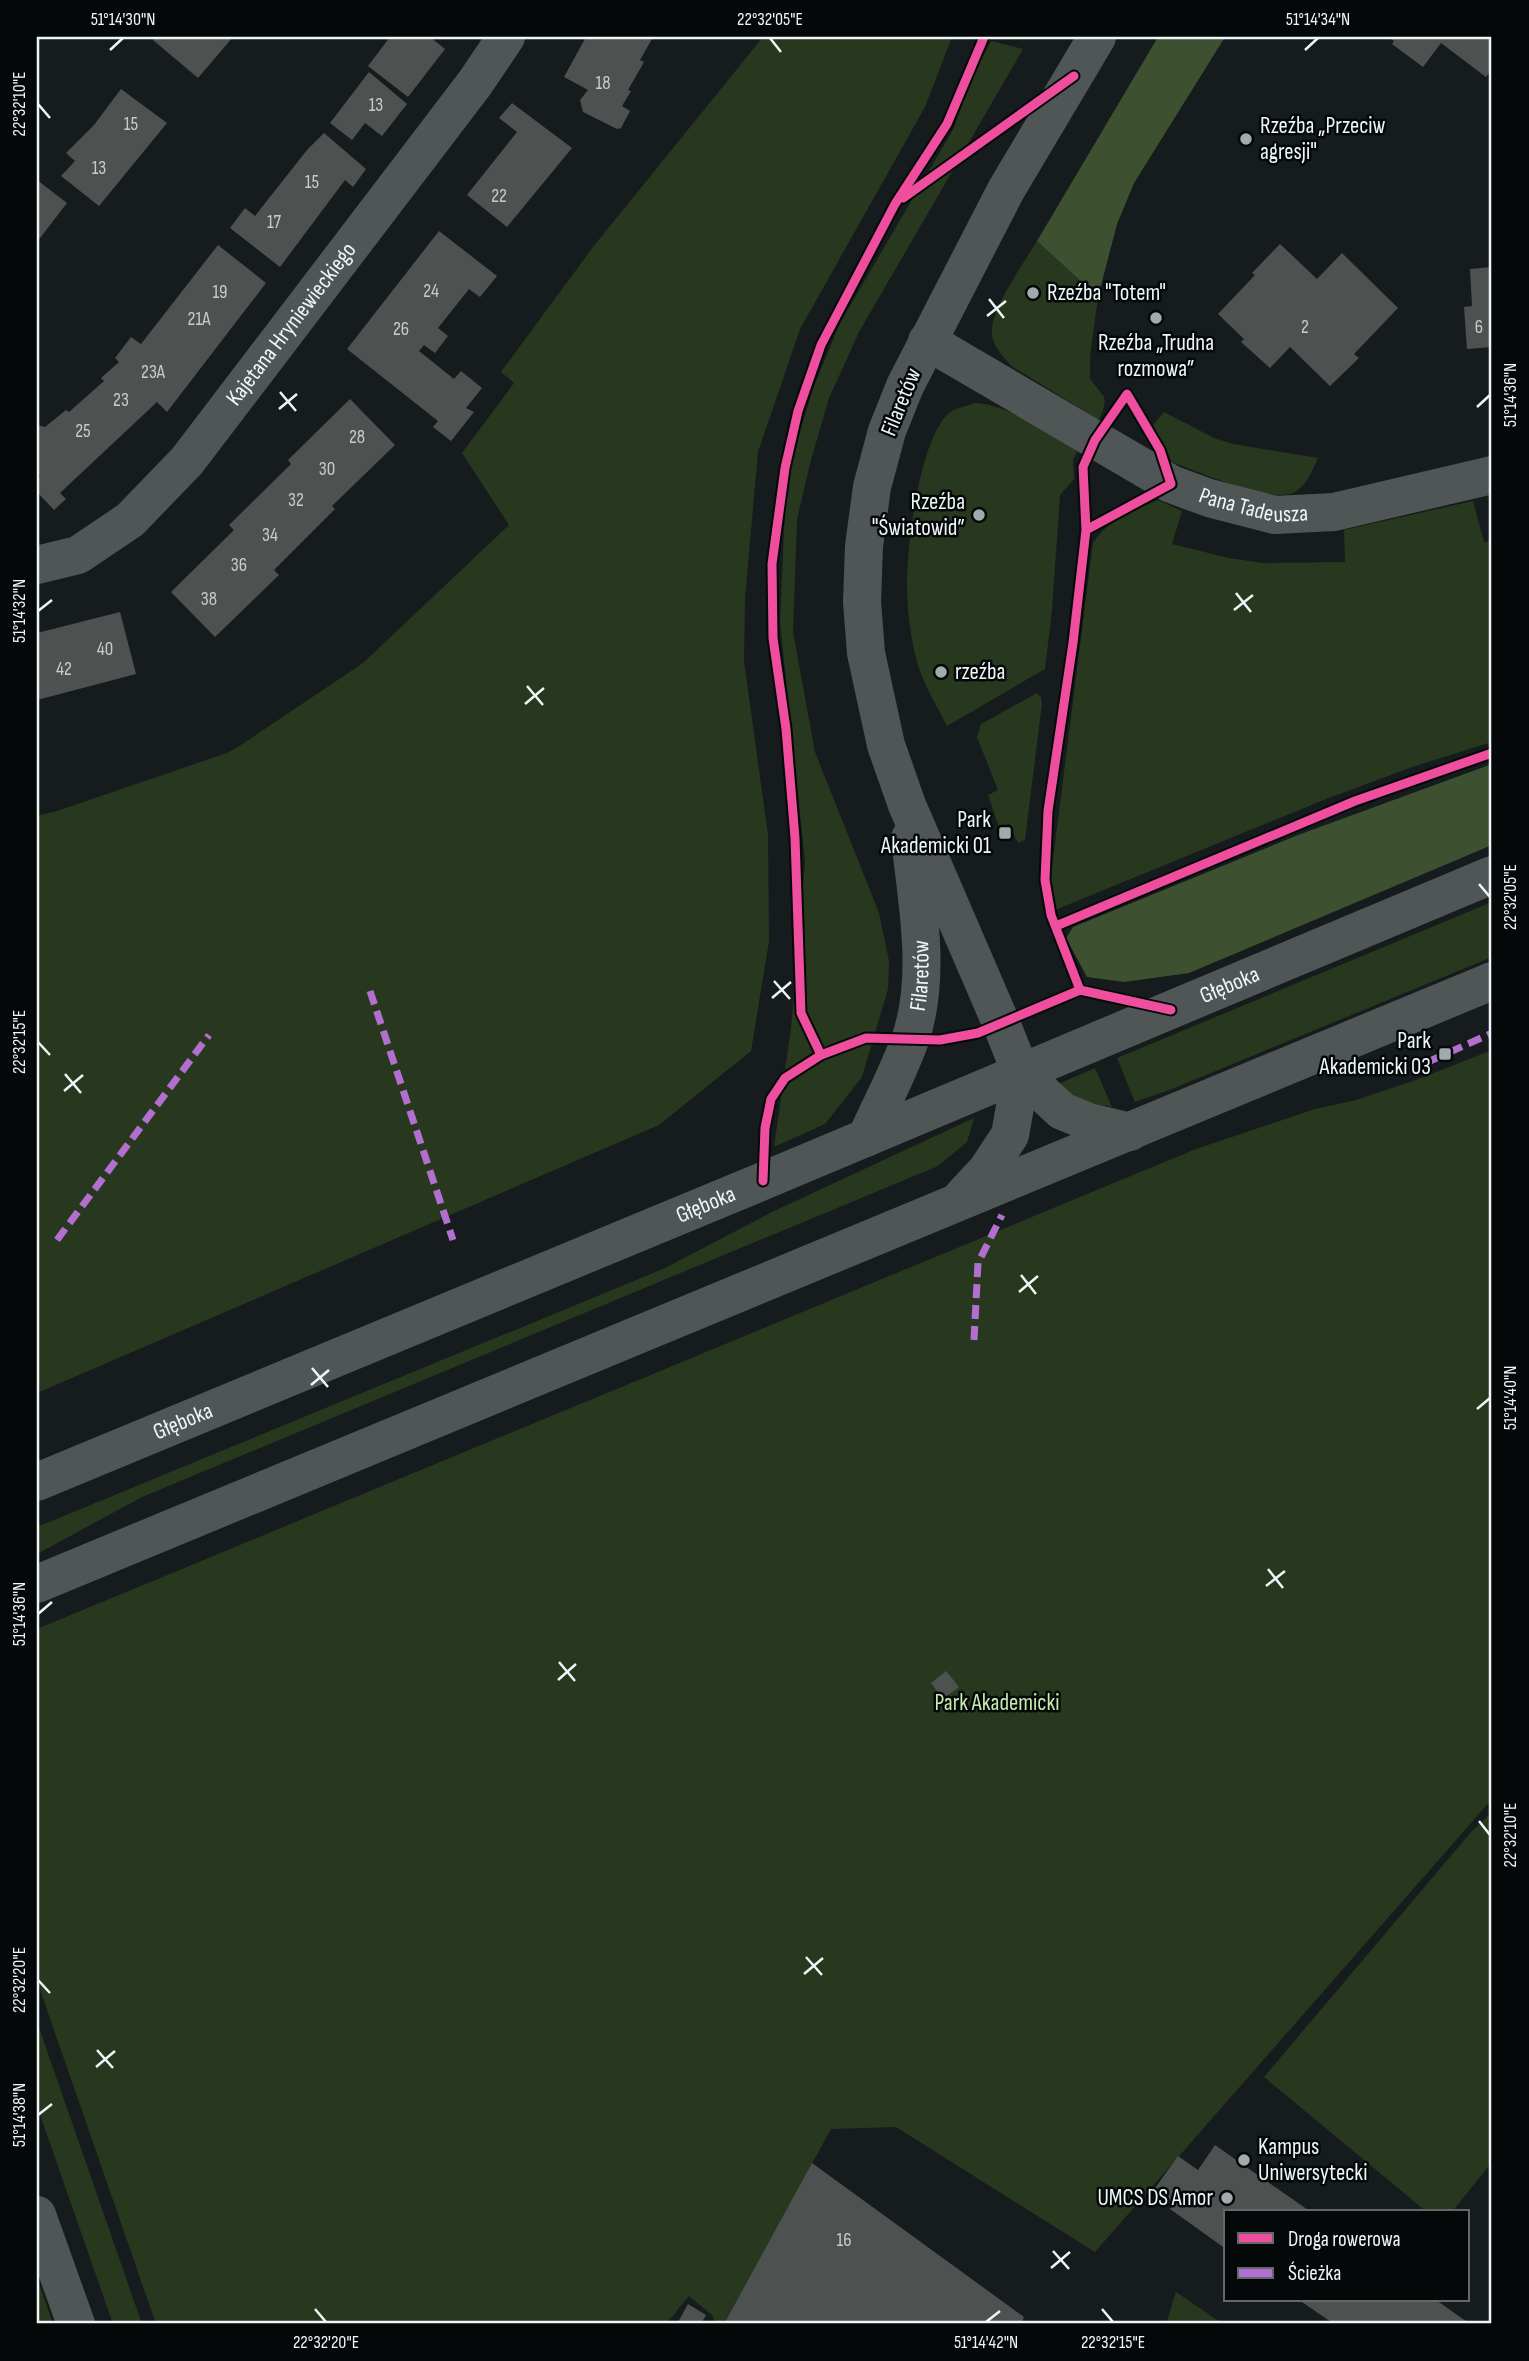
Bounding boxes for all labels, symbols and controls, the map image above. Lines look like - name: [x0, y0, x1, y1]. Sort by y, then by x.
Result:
- text: 51°14'30"N: [91, 9, 155, 30]
- text: 22°32'05"E: [737, 9, 803, 30]
- text: 51°14'34"N: [1286, 9, 1350, 30]
- text: 22°32'10"E: [9, 71, 30, 137]
- house number: 18: [596, 72, 610, 95]
- house number: 13: [369, 94, 383, 117]
- place label: Rzeźba „Przeciw agresji": [1260, 112, 1386, 166]
- house number: 15: [124, 113, 138, 136]
- marker: Rzeźba „Przeciw agresji": [1238, 131, 1254, 147]
- house number: 13: [92, 157, 106, 180]
- house number: 15: [305, 171, 319, 194]
- house number: 22: [491, 185, 507, 208]
- house number: 17: [267, 211, 282, 234]
- street label: Kajetana Hryniewieckiego: [220, 237, 362, 411]
- place label: Rzeźba "Totem": [1047, 279, 1166, 307]
- house number: 24: [423, 280, 439, 303]
- house number: 19: [212, 281, 228, 304]
- marker: Rzeźba "Totem": [1025, 285, 1041, 301]
- house number: 21A: [188, 308, 211, 331]
- marker: Rzeźba „Trudna rozmowa”: [1148, 310, 1164, 326]
- house number: 2: [1301, 316, 1309, 339]
- house number: 6: [1475, 316, 1483, 339]
- house number: 26: [393, 318, 409, 341]
- place label: Rzeźba „Trudna rozmowa”: [1098, 329, 1214, 383]
- house number: 23A: [141, 361, 166, 384]
- text: 51°14'36"N: [1500, 363, 1521, 427]
- street label: Filaretów: [875, 364, 927, 440]
- house number: 23: [113, 389, 129, 412]
- house number: 25: [75, 420, 91, 443]
- house number: 28: [349, 426, 365, 449]
- house number: 30: [319, 458, 335, 481]
- street label: Pana Tadeusza: [1195, 481, 1309, 529]
- place label: Rzeźba "Światowid”: [872, 488, 965, 542]
- house number: 32: [288, 489, 304, 512]
- marker: Rzeźba "Światowid”: [971, 507, 987, 523]
- house number: 34: [262, 524, 278, 547]
- house number: 36: [231, 554, 247, 577]
- text: 51°14'32"N: [9, 579, 30, 643]
- house number: 38: [201, 588, 217, 611]
- house number: 40: [97, 638, 113, 661]
- house number: 42: [56, 658, 72, 681]
- place label: rzeźba: [955, 658, 1005, 686]
- marker: rzeźba: [933, 664, 949, 680]
- place label: Park Akademicki 01: [880, 806, 991, 860]
- marker: Park Akademicki 01: [997, 825, 1013, 841]
- text: 22°32'05"E: [1500, 864, 1521, 930]
- street label: Filaretów: [904, 939, 936, 1013]
- street label: Głęboka: [1196, 960, 1264, 1010]
- text: 22°32'15"E: [9, 1010, 30, 1074]
- place label: Park Akademicki 03: [1319, 1027, 1431, 1081]
- marker: Park Akademicki 03: [1437, 1046, 1453, 1062]
- street label: Głęboka: [672, 1180, 740, 1229]
- text: 51°14'40"N: [1500, 1366, 1521, 1430]
- street label: Głęboka: [149, 1397, 217, 1446]
- text: 51°14'36"N: [9, 1582, 30, 1646]
- park label: Park Akademicki: [934, 1689, 1060, 1717]
- text: 22°32'10"E: [1500, 1802, 1521, 1868]
- text: 22°32'20"E: [9, 1947, 30, 2013]
- text: 51°14'38"N: [9, 2083, 30, 2147]
- place label: Kampus Uniwersytecki: [1258, 2133, 1367, 2187]
- marker: Kampus Uniwersytecki: [1236, 2152, 1252, 2168]
- place label: UMCS DS Amor: [1097, 2184, 1213, 2212]
- marker: UMCS DS Amor: [1219, 2190, 1235, 2206]
- legend: [1224, 2210, 1470, 2302]
- text: Droga rowerowa: [1288, 2227, 1401, 2252]
- house number: 16: [837, 2229, 851, 2252]
- text: Ścieżka: [1288, 2261, 1341, 2286]
- text: 22°32'20"E: [293, 2332, 359, 2353]
- text: 51°14'42"N: [954, 2332, 1018, 2353]
- text: 22°32'15"E: [1081, 2332, 1145, 2353]

